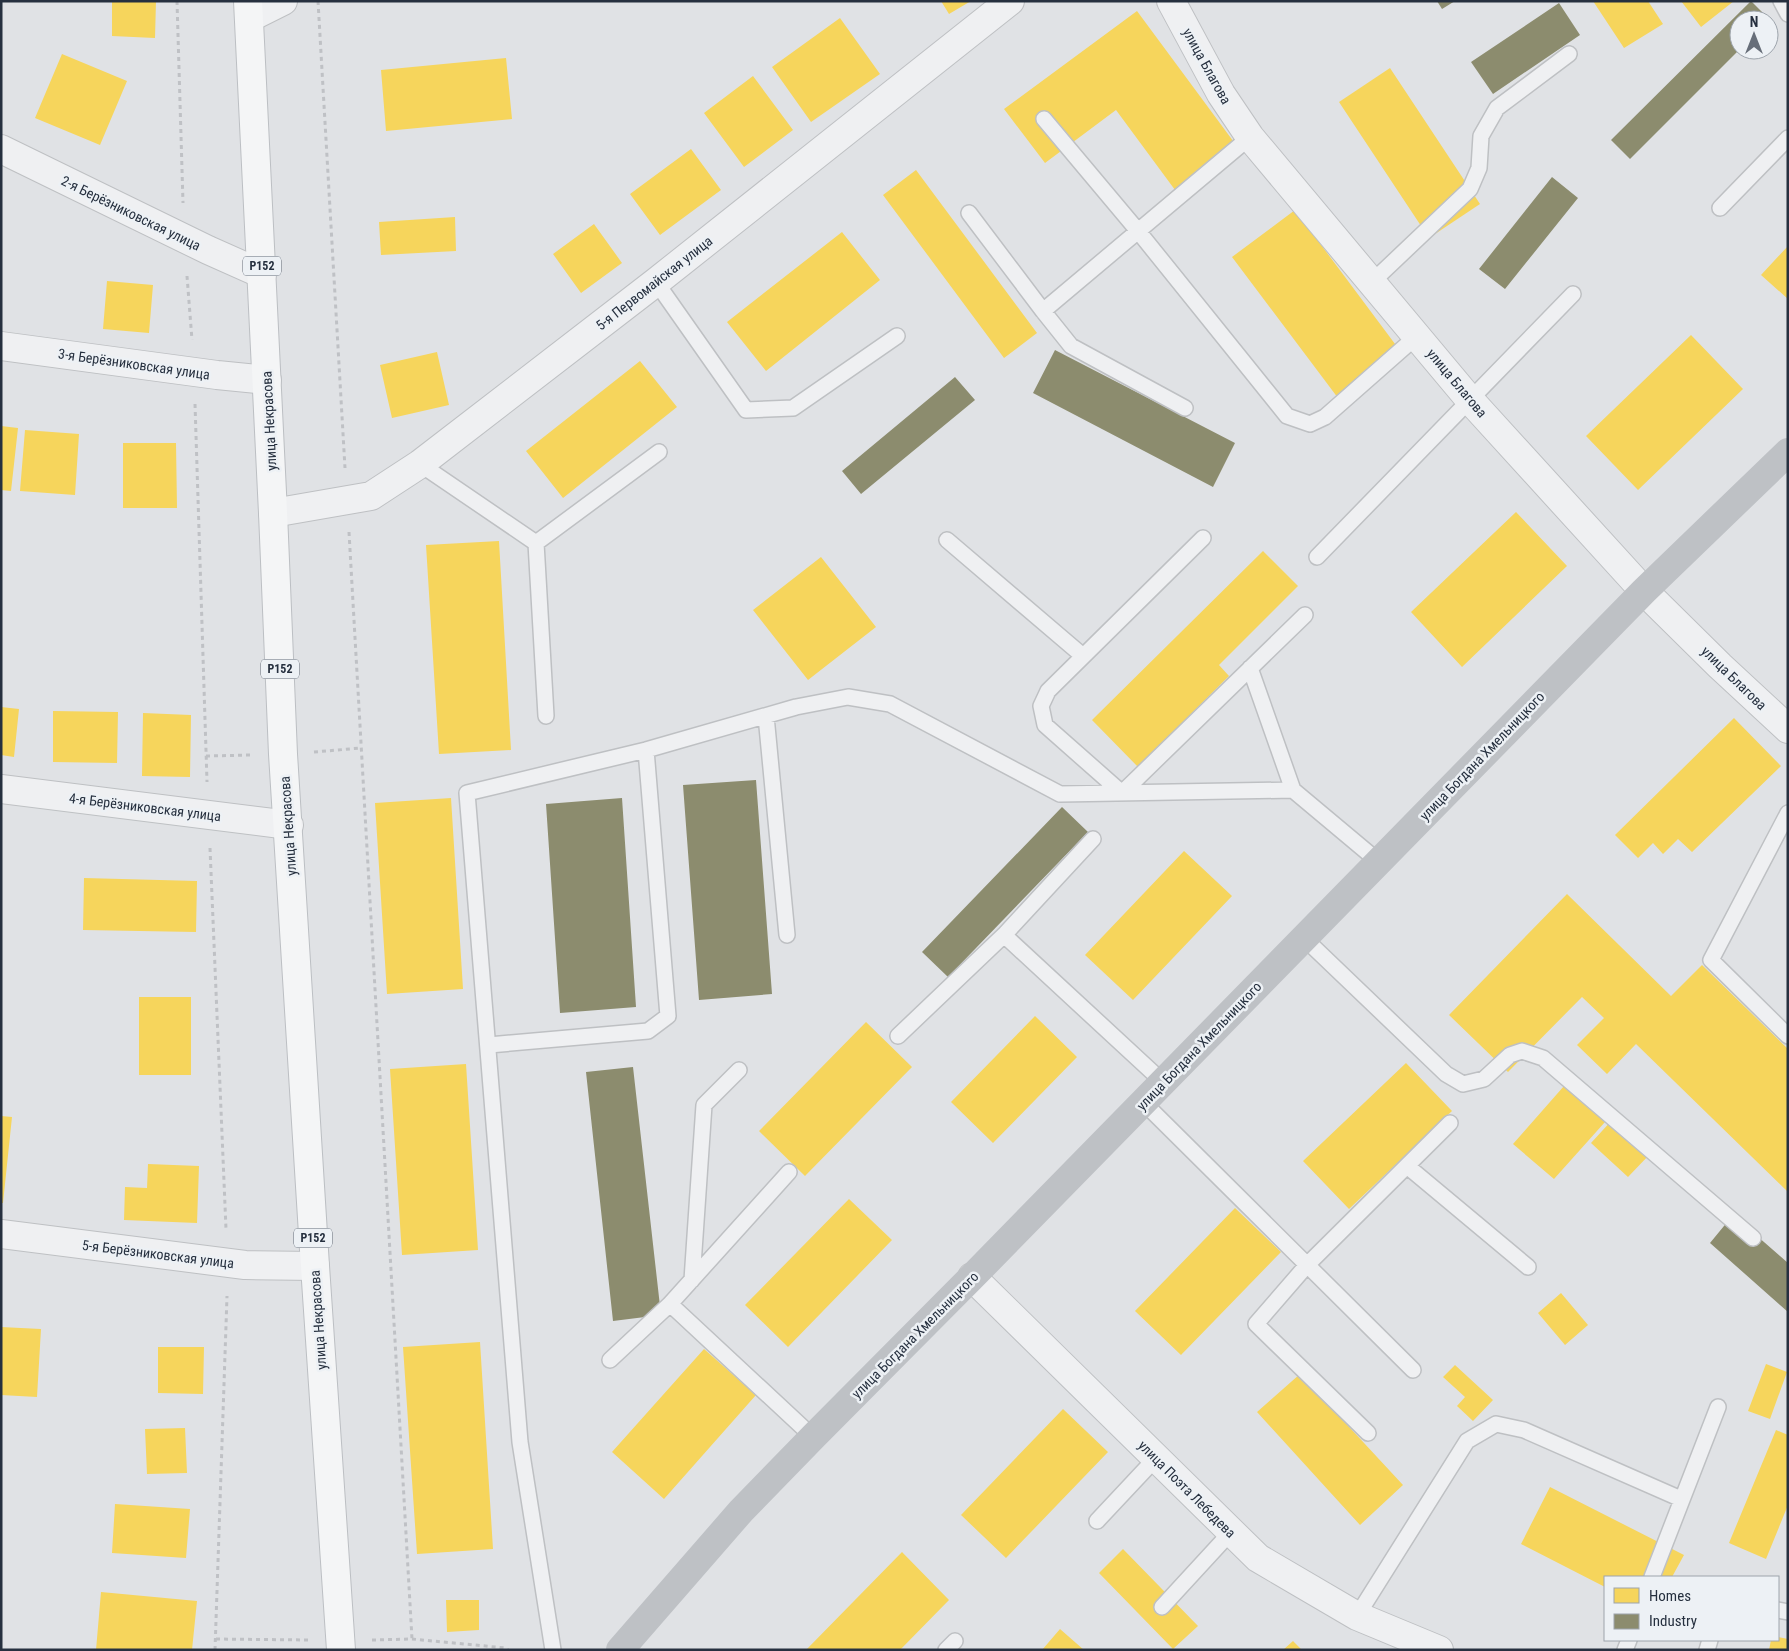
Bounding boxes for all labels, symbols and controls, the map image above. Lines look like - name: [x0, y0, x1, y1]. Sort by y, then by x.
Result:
- north arrow: [1729, 10, 1779, 60]
- text: N: [1750, 14, 1758, 30]
- street label: улица Благова: [1180, 25, 1234, 107]
- street label: 2-я Берёзниковская улица: [59, 172, 203, 254]
- street label: 5-я Первомайская улица: [593, 233, 715, 333]
- road number: Р152: [243, 256, 281, 276]
- street label: 3-я Берёзниковская улица: [57, 345, 211, 383]
- street label: улица Благова: [1424, 345, 1490, 421]
- street label: улица Некрасова: [258, 371, 280, 471]
- street label: улица Благова: [1698, 643, 1770, 713]
- road number: Р152: [261, 660, 299, 679]
- street label: улица Богдана Хмельницкого: [1416, 688, 1548, 824]
- street label: улица Некрасова: [277, 776, 299, 876]
- street label: 4-я Берёзниковская улица: [68, 790, 222, 824]
- street label: улица Богдана Хмельницкого: [1133, 978, 1265, 1114]
- road number: Р152: [294, 1228, 332, 1248]
- street label: 5-я Берёзниковская улица: [81, 1237, 235, 1271]
- street label: улица Богдана Хмельницкого: [848, 1268, 982, 1402]
- street label: улица Некрасова: [307, 1270, 329, 1370]
- street label: улица Поэта Лебедева: [1135, 1437, 1239, 1541]
- legend: [1604, 1576, 1779, 1641]
- text: Homes: [1649, 1587, 1691, 1605]
- text: Industry: [1649, 1612, 1697, 1630]

